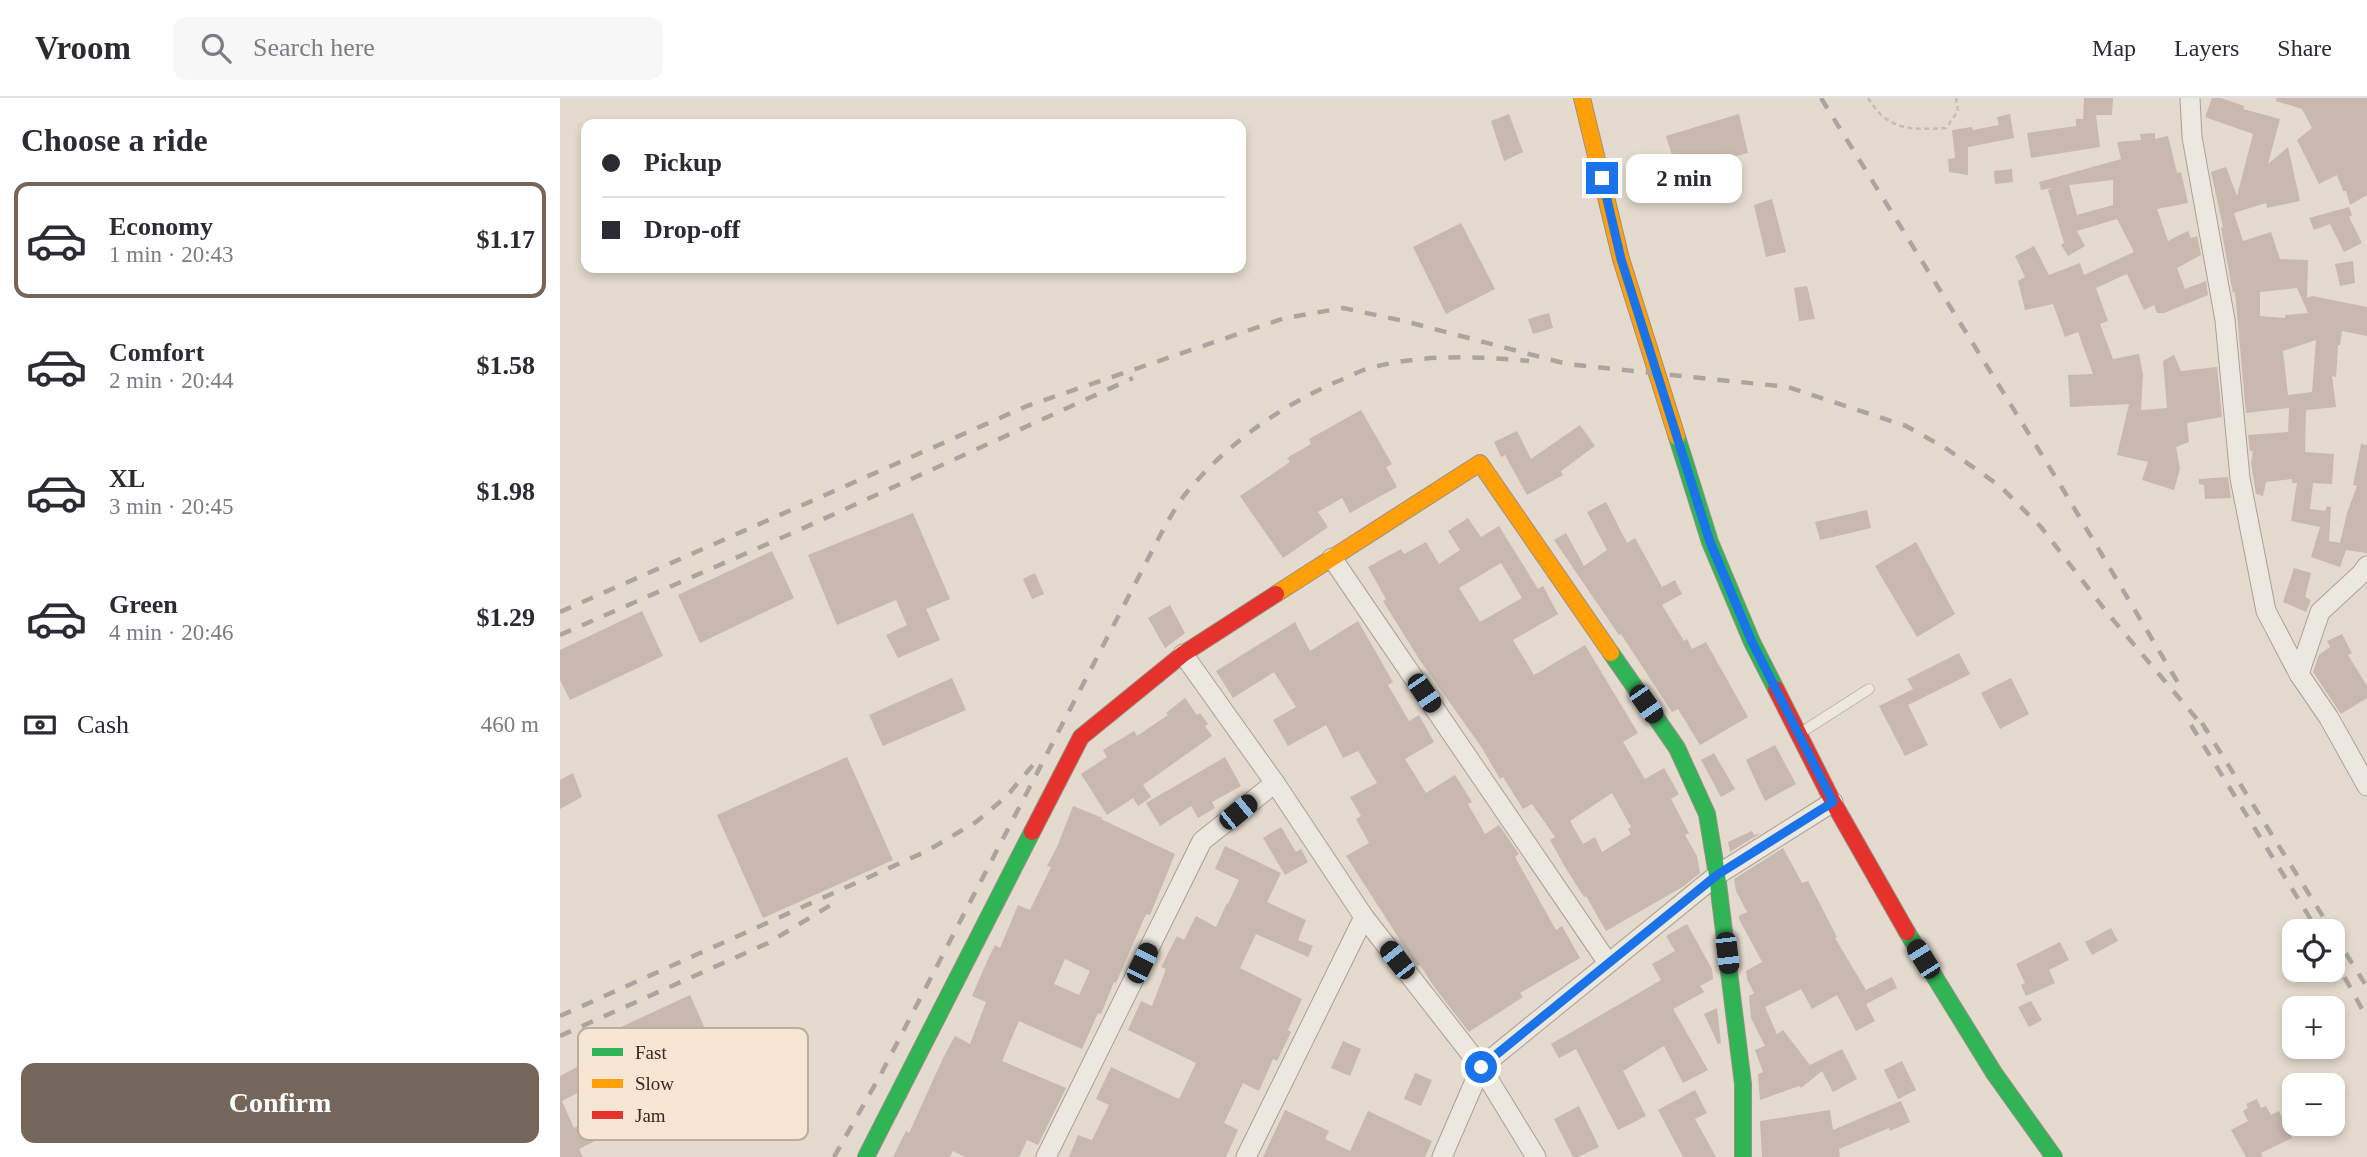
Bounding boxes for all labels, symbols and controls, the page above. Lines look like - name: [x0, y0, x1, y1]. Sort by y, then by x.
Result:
- search box: [173, 17, 663, 80]
- icon: search: [197, 29, 235, 67]
- text: Vroom: [35, 30, 131, 66]
- text: Search here: [253, 33, 375, 62]
- text: Map: [2092, 35, 2136, 61]
- text: Layers: [2174, 35, 2239, 61]
- text: Share: [2277, 35, 2332, 61]
- text: Choose a ride: [21, 122, 208, 158]
- text: Pickup: [644, 148, 722, 177]
- callout: 2 min: [1626, 154, 1742, 202]
- route end: [1586, 162, 1618, 194]
- text: 2 min: [1656, 166, 1712, 191]
- icon: car: [25, 209, 88, 272]
- text: Economy: [109, 212, 213, 241]
- text: Drop-off: [644, 215, 740, 244]
- text: $1.17: [477, 225, 535, 254]
- text: 1 min · 20:43: [109, 242, 234, 267]
- icon: car: [25, 335, 88, 398]
- text: Comfort: [109, 338, 204, 367]
- text: $1.58: [477, 351, 535, 380]
- text: 2 min · 20:44: [109, 368, 234, 393]
- icon: car: [25, 461, 88, 524]
- text: XL: [109, 464, 145, 493]
- text: $1.98: [477, 477, 535, 506]
- text: 3 min · 20:45: [109, 494, 234, 519]
- icon: car: [25, 587, 88, 650]
- text: Green: [109, 590, 178, 619]
- text: $1.29: [477, 603, 535, 632]
- text: 4 min · 20:46: [109, 620, 234, 645]
- car: [1404, 670, 1445, 716]
- car: [1626, 681, 1667, 727]
- icon: cash: [21, 706, 59, 744]
- text: Cash: [77, 710, 129, 739]
- text: 460 m: [481, 712, 539, 737]
- car: [1216, 791, 1261, 833]
- map controls: [2282, 919, 2345, 1136]
- button: locate: [2282, 919, 2345, 982]
- car: [1715, 931, 1740, 975]
- car: [1903, 936, 1944, 982]
- car: [1376, 937, 1419, 983]
- car: [1124, 940, 1161, 986]
- button: +: [2282, 996, 2345, 1059]
- legend: [578, 1028, 808, 1140]
- text: Fast: [635, 1042, 667, 1063]
- route start: [1465, 1051, 1497, 1083]
- button: Confirm: [21, 1063, 539, 1143]
- text: Slow: [635, 1073, 674, 1094]
- button: −: [2282, 1073, 2345, 1136]
- text: Jam: [635, 1105, 666, 1126]

